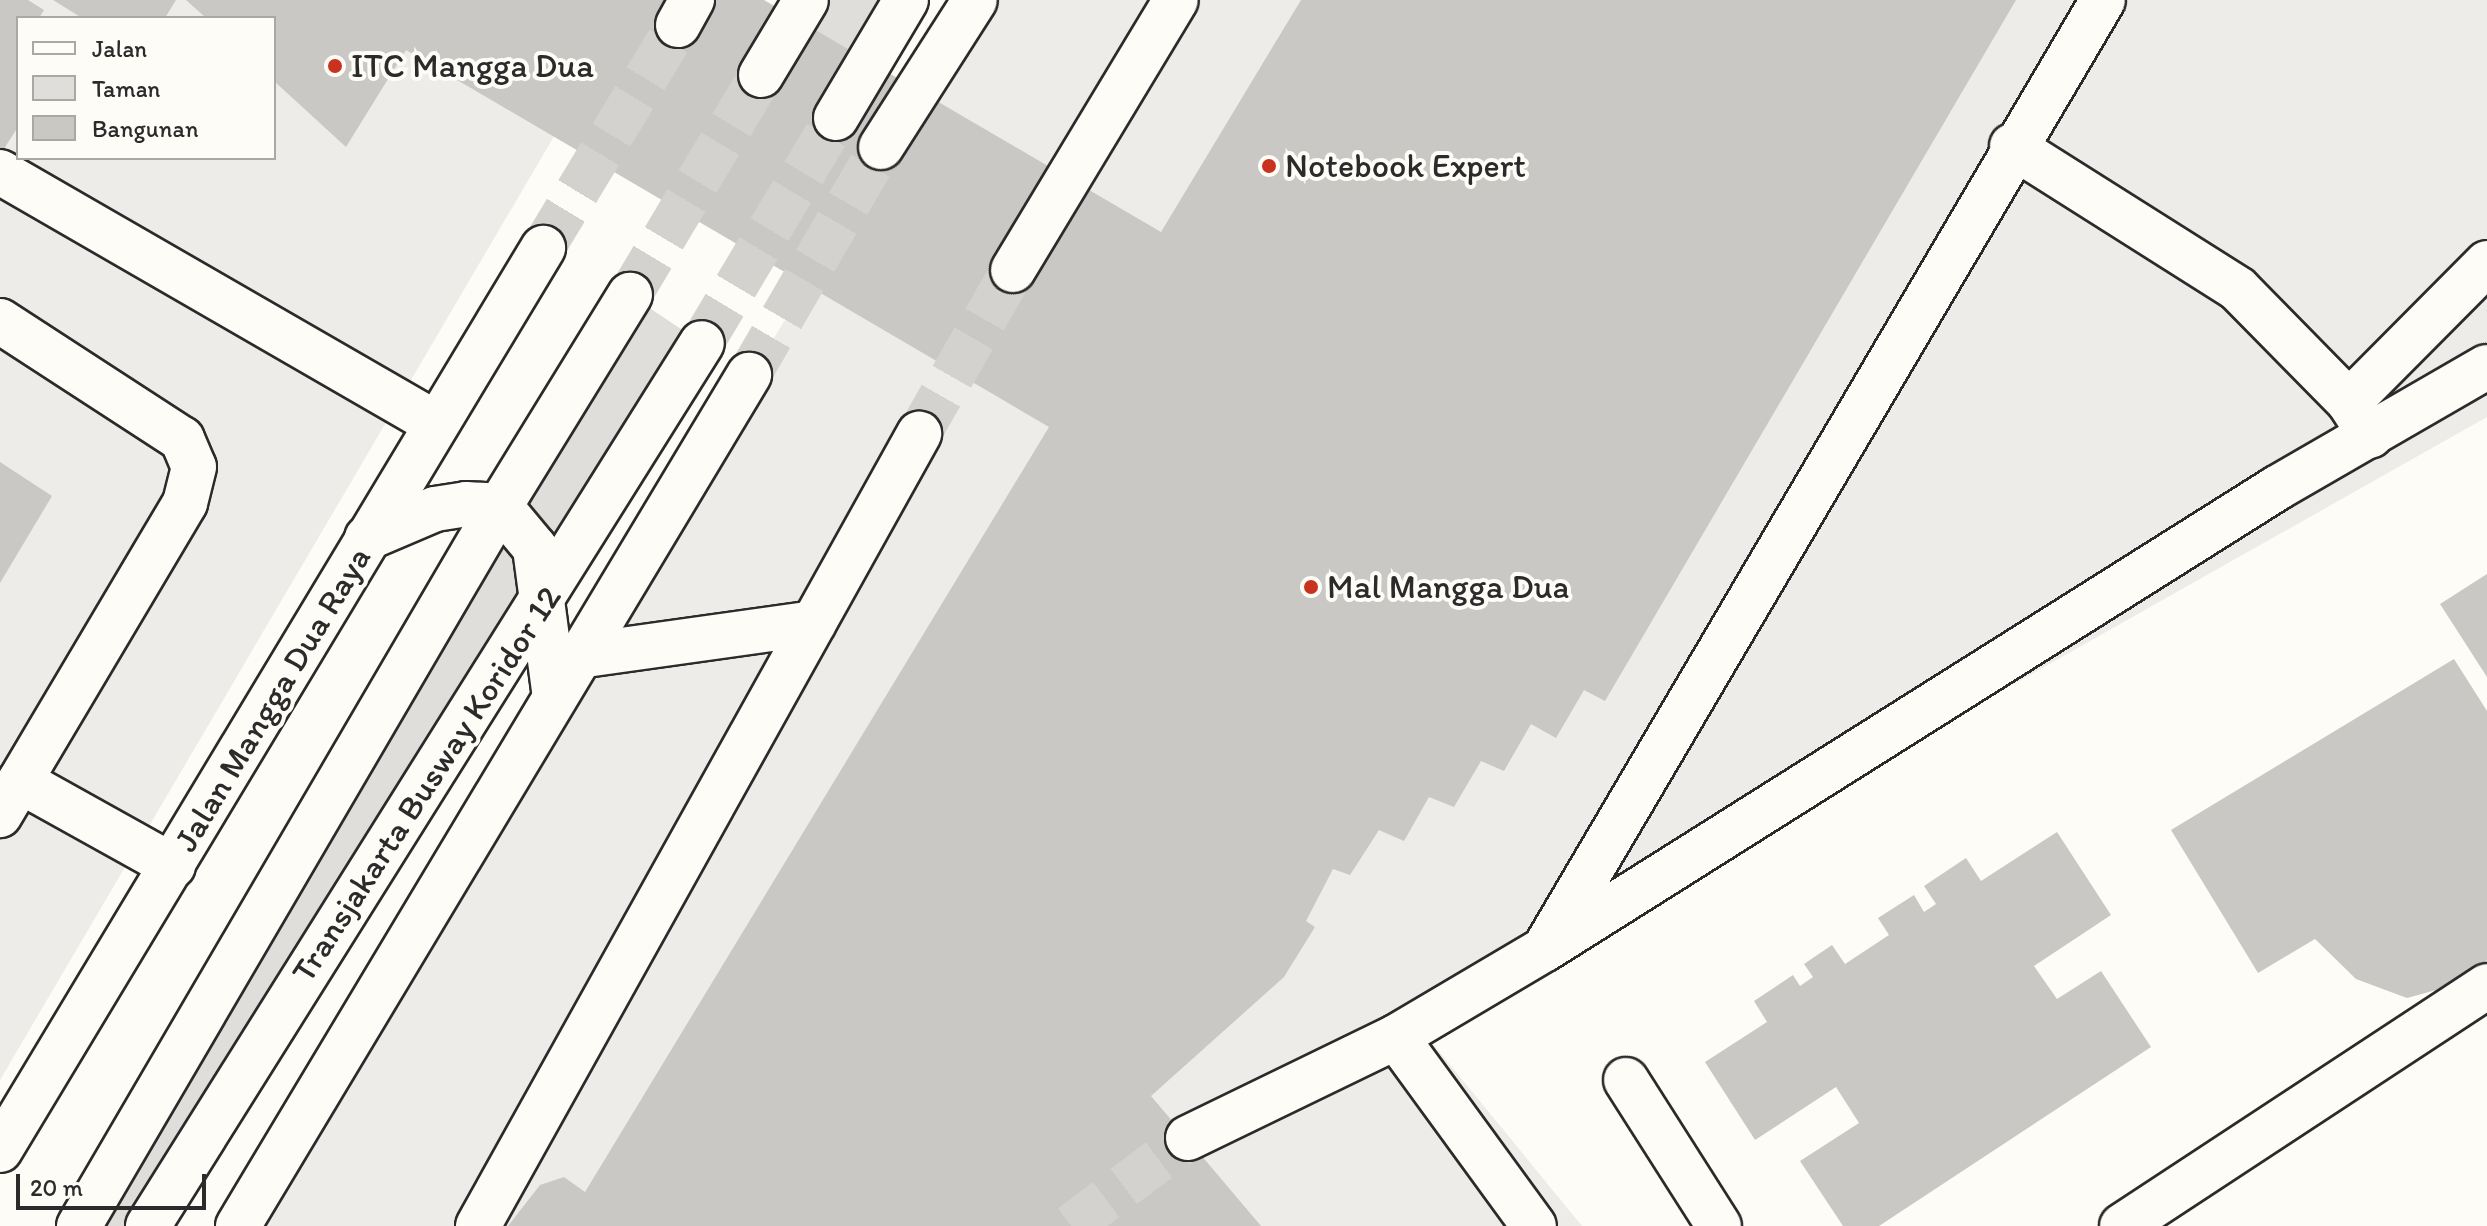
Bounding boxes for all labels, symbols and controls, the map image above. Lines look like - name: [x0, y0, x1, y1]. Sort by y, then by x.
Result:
- legend: [16, 16, 276, 160]
- text: Jalan: [92, 34, 147, 63]
- place label: ITC Mangga Dua: [351, 46, 593, 86]
- marker: ITC Mangga Dua: [326, 57, 344, 75]
- text: Taman: [92, 74, 160, 103]
- text: Bangunan: [92, 114, 199, 143]
- place label: Notebook Expert: [1285, 146, 1526, 186]
- marker: Notebook Expert: [1260, 157, 1278, 175]
- street label: Jalan Mangga Dua Raya: [166, 541, 378, 857]
- place label: Mal Mangga Dua: [1327, 567, 1569, 607]
- street label: Transjakarta Busway Koridor 12: [283, 578, 569, 990]
- marker: Mal Mangga Dua: [1302, 578, 1320, 596]
- scale bar: [20, 1158, 210, 1208]
- text: 20 m: [30, 1173, 83, 1202]

